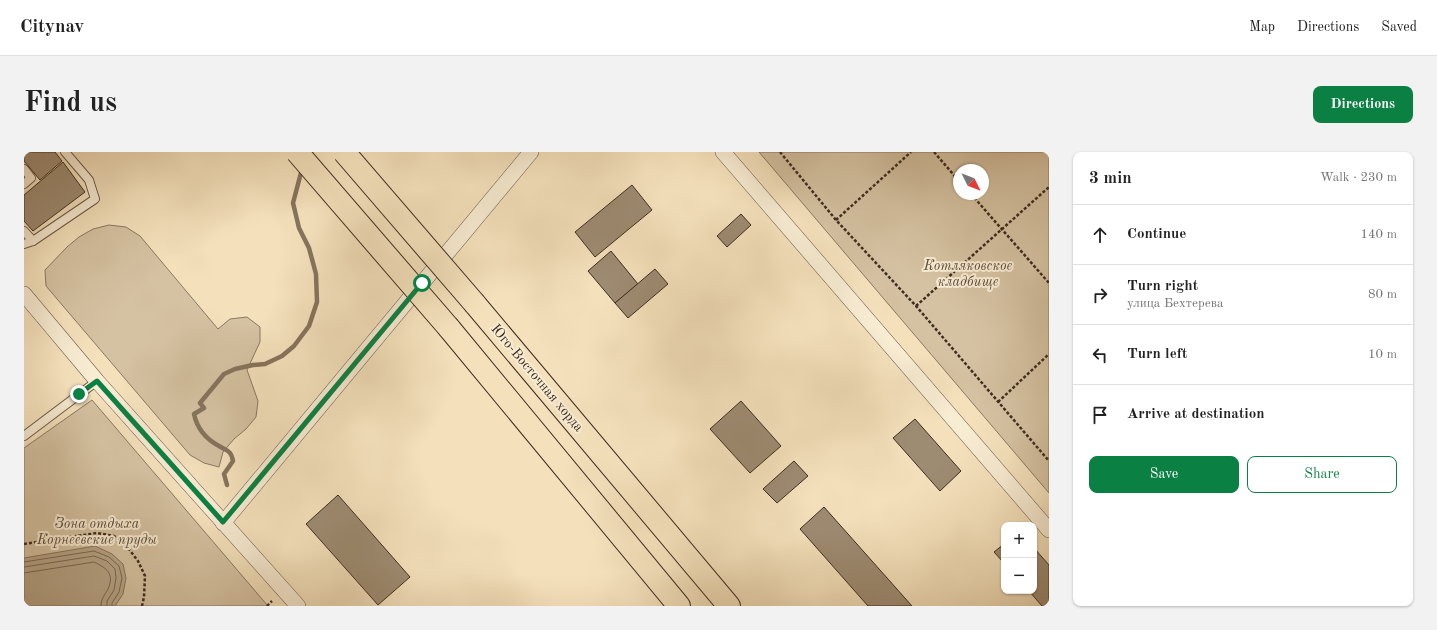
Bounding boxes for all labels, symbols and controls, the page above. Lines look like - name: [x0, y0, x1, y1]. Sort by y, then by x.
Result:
- text: Citynav: [20, 18, 84, 37]
- text: Map: [1249, 20, 1275, 34]
- text: Directions: [1297, 20, 1359, 34]
- text: Saved: [1381, 20, 1417, 34]
- button: Directions: [1313, 86, 1413, 123]
- text: Find us: [24, 90, 117, 118]
- north arrow: [953, 164, 989, 200]
- text: 3 min: [1089, 170, 1132, 187]
- text: Walk · 230 m: [1320, 171, 1397, 184]
- icon: ahead: [1089, 224, 1111, 246]
- text: Continue: [1127, 227, 1186, 242]
- text: 140 m: [1360, 228, 1397, 241]
- park label: Котляковское кладбище: [923, 259, 1012, 290]
- route start: [413, 274, 431, 292]
- text: Turn right: [1127, 279, 1198, 294]
- icon: right: [1089, 284, 1111, 306]
- text: 80 m: [1368, 288, 1397, 301]
- text: улица Бехтерева: [1127, 297, 1223, 310]
- street label: Юго-Восточная хорда: [488, 322, 586, 434]
- icon: left: [1089, 344, 1111, 366]
- text: Turn left: [1127, 347, 1187, 362]
- text: 10 m: [1368, 348, 1397, 361]
- route end: [70, 385, 88, 403]
- icon: arrive: [1089, 404, 1111, 426]
- text: Arrive at destination: [1127, 407, 1265, 422]
- button: Save: [1089, 456, 1239, 493]
- button: Share: [1247, 456, 1397, 493]
- park label: Зона отдыха Корнеевские пруды: [36, 516, 157, 548]
- map controls: [1001, 522, 1037, 594]
- button: +: [1001, 522, 1037, 558]
- button: −: [1001, 558, 1037, 594]

